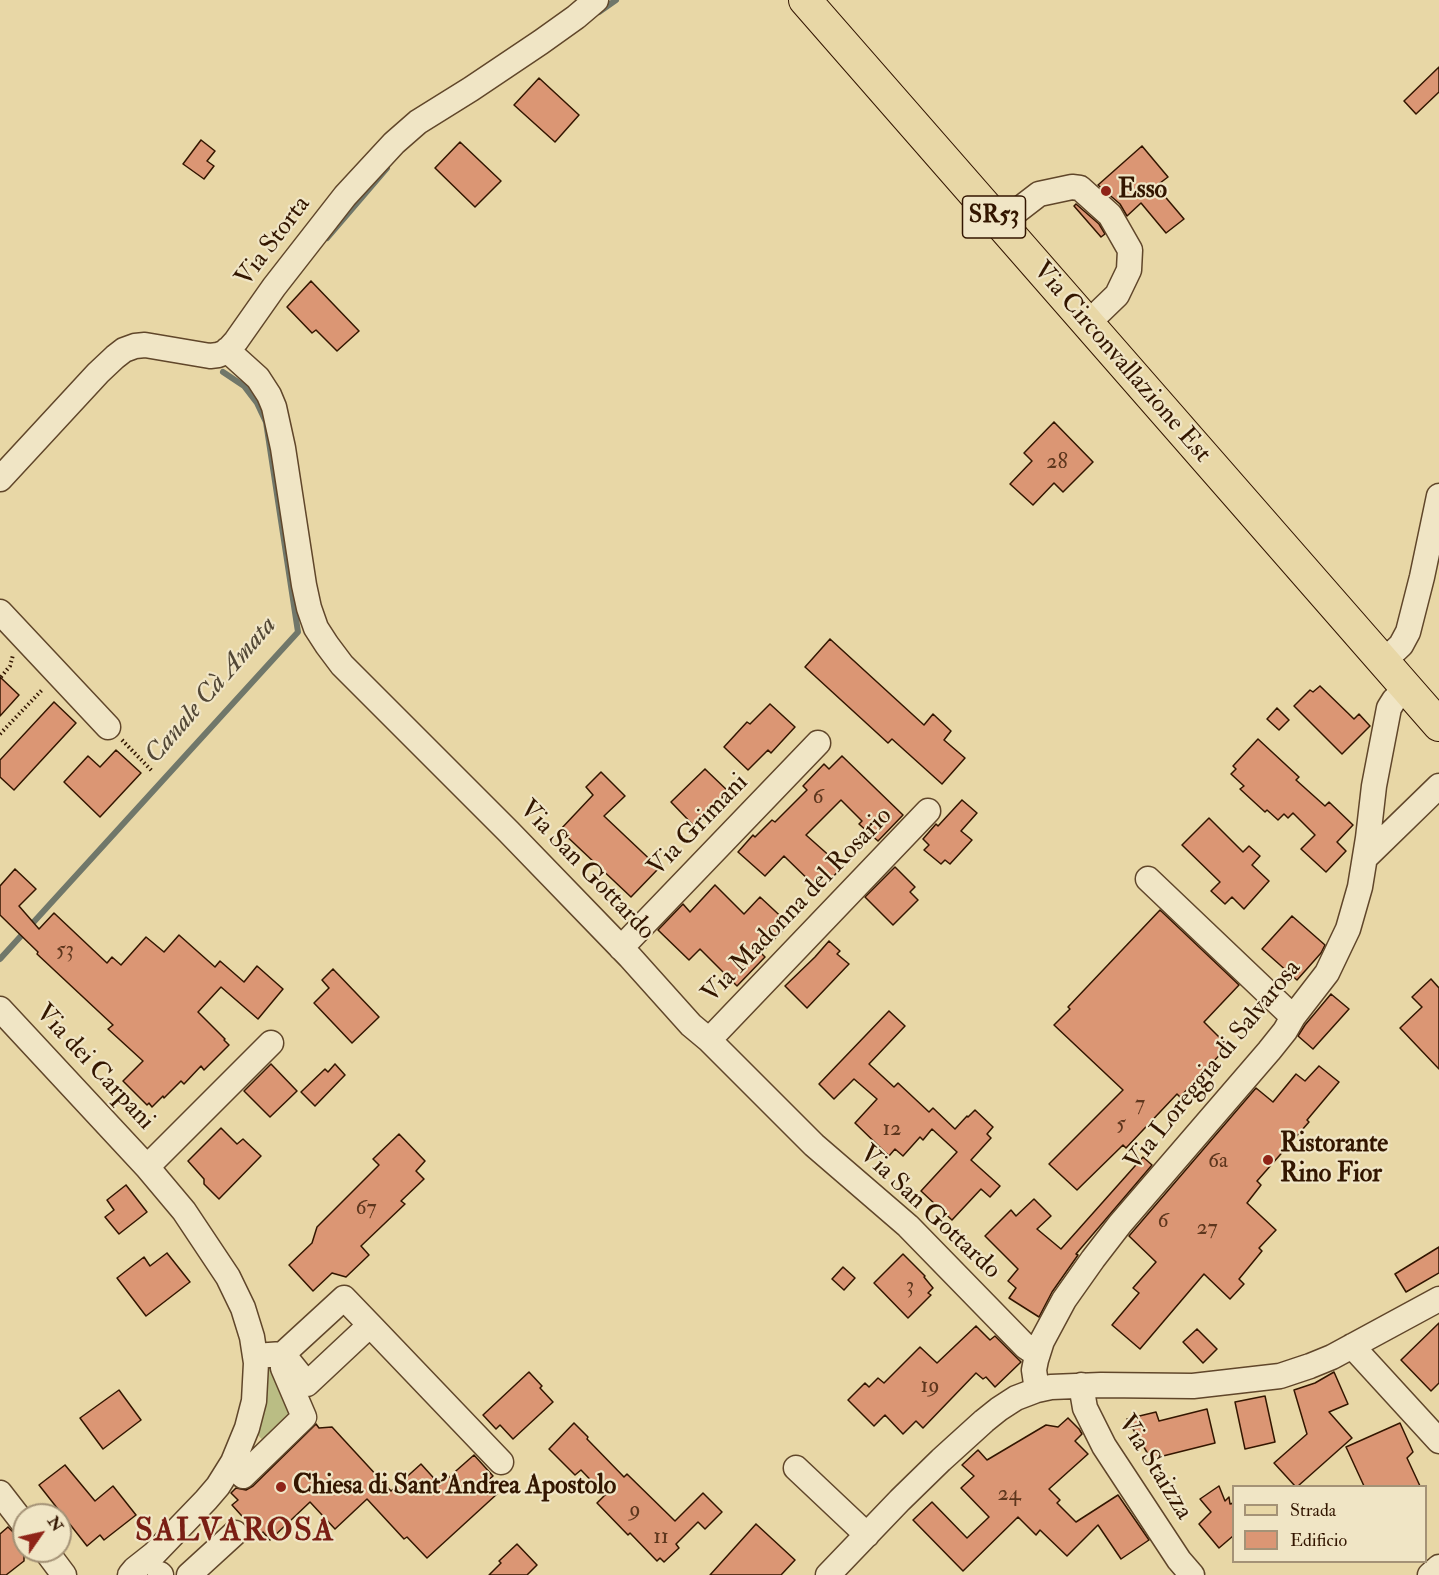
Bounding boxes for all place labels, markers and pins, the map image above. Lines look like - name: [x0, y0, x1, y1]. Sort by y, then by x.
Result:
- place label: Esso: [1118, 175, 1167, 207]
- marker: Esso: [1099, 184, 1113, 198]
- place label: Ristorante Rino Fior: [1280, 1129, 1388, 1190]
- marker: Ristorante Rino Fior: [1261, 1153, 1275, 1167]
- place label: Chiesa di Sant'Andrea Apostolo: [293, 1471, 616, 1503]
- marker: Chiesa di Sant'Andrea Apostolo: [274, 1480, 288, 1494]

